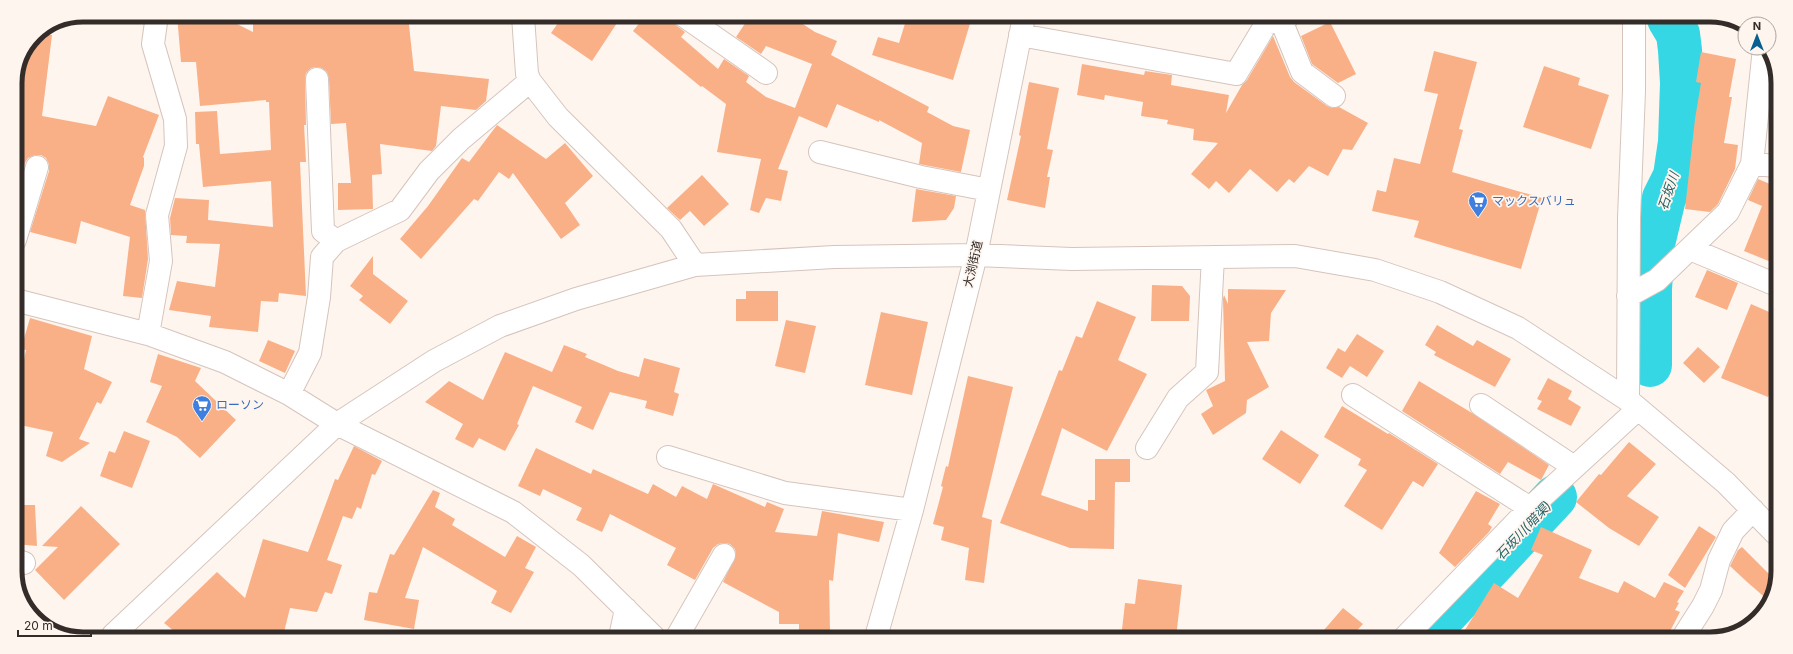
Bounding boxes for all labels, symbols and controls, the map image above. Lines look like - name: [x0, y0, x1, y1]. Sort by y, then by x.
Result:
- north arrow: [1737, 16, 1777, 56]
- text: N: [1753, 19, 1761, 33]
- water label: 石坂川: [1654, 168, 1683, 212]
- supermarket icon: マックスバリュ: [1467, 190, 1489, 218]
- place label: マックスバリュ: [1492, 193, 1576, 208]
- street label: 大渕街道: [960, 239, 985, 289]
- supermarket icon: ローソン: [191, 394, 213, 422]
- place label: ローソン: [216, 397, 264, 412]
- water label: 石坂川(暗渠): [1492, 497, 1554, 563]
- scale bar: [18, 612, 91, 638]
- text: 20 m: [24, 618, 53, 633]

